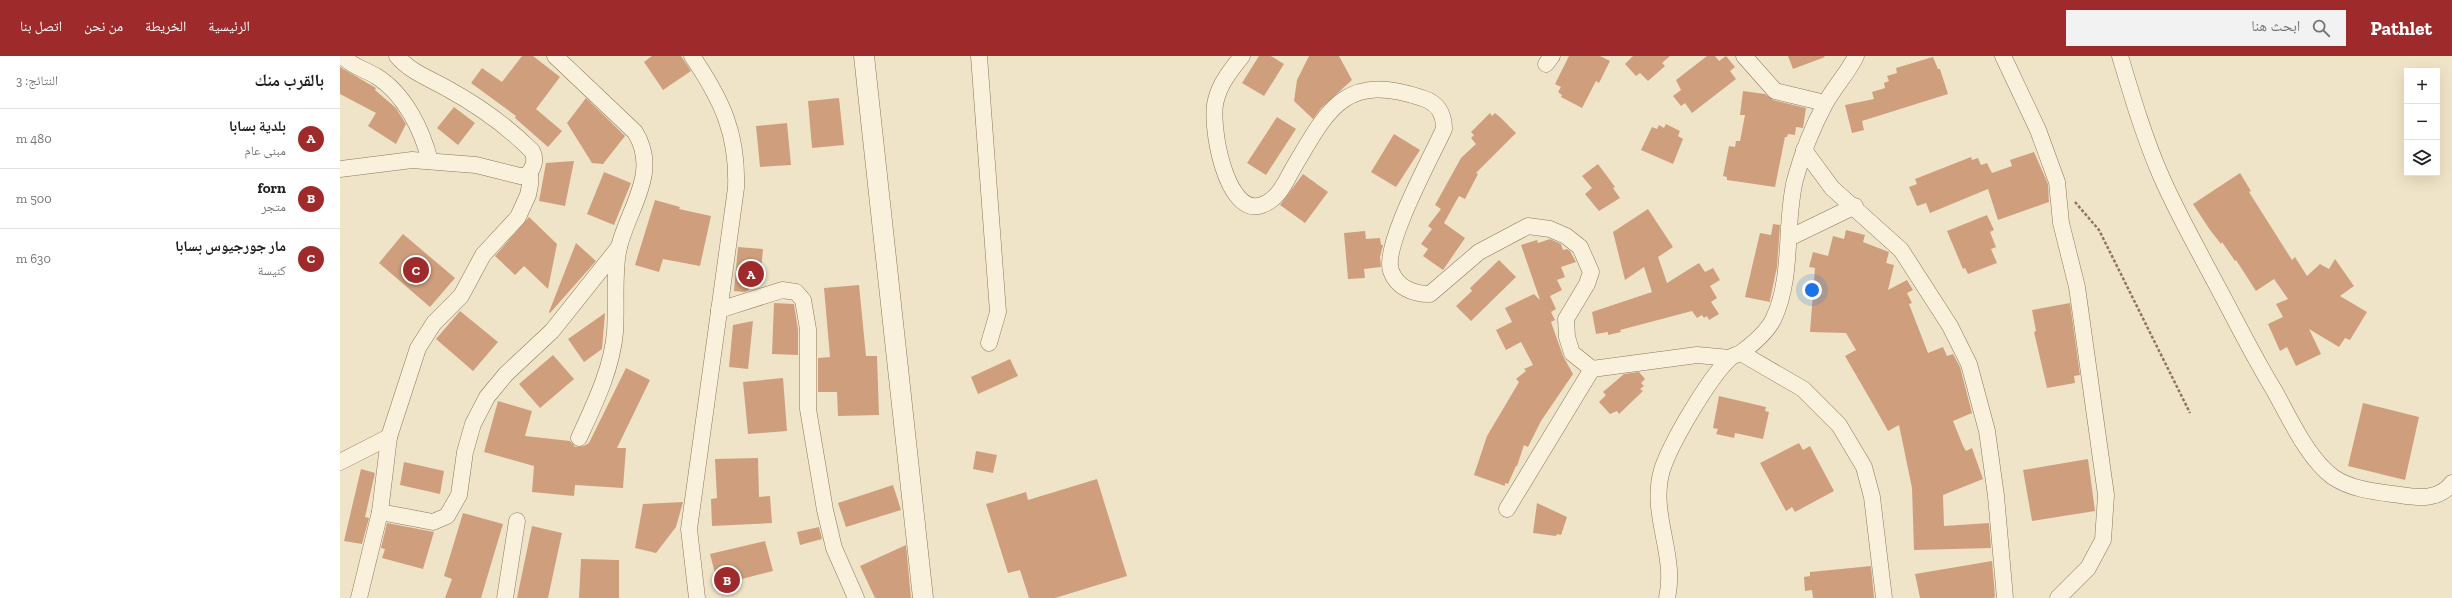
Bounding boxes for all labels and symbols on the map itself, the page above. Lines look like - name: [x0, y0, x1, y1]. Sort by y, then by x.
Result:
- pin: C: [403, 255, 429, 285]
- pin: A: [738, 259, 764, 289]
- your location: [1802, 280, 1822, 300]
- pin: B: [714, 565, 740, 595]

